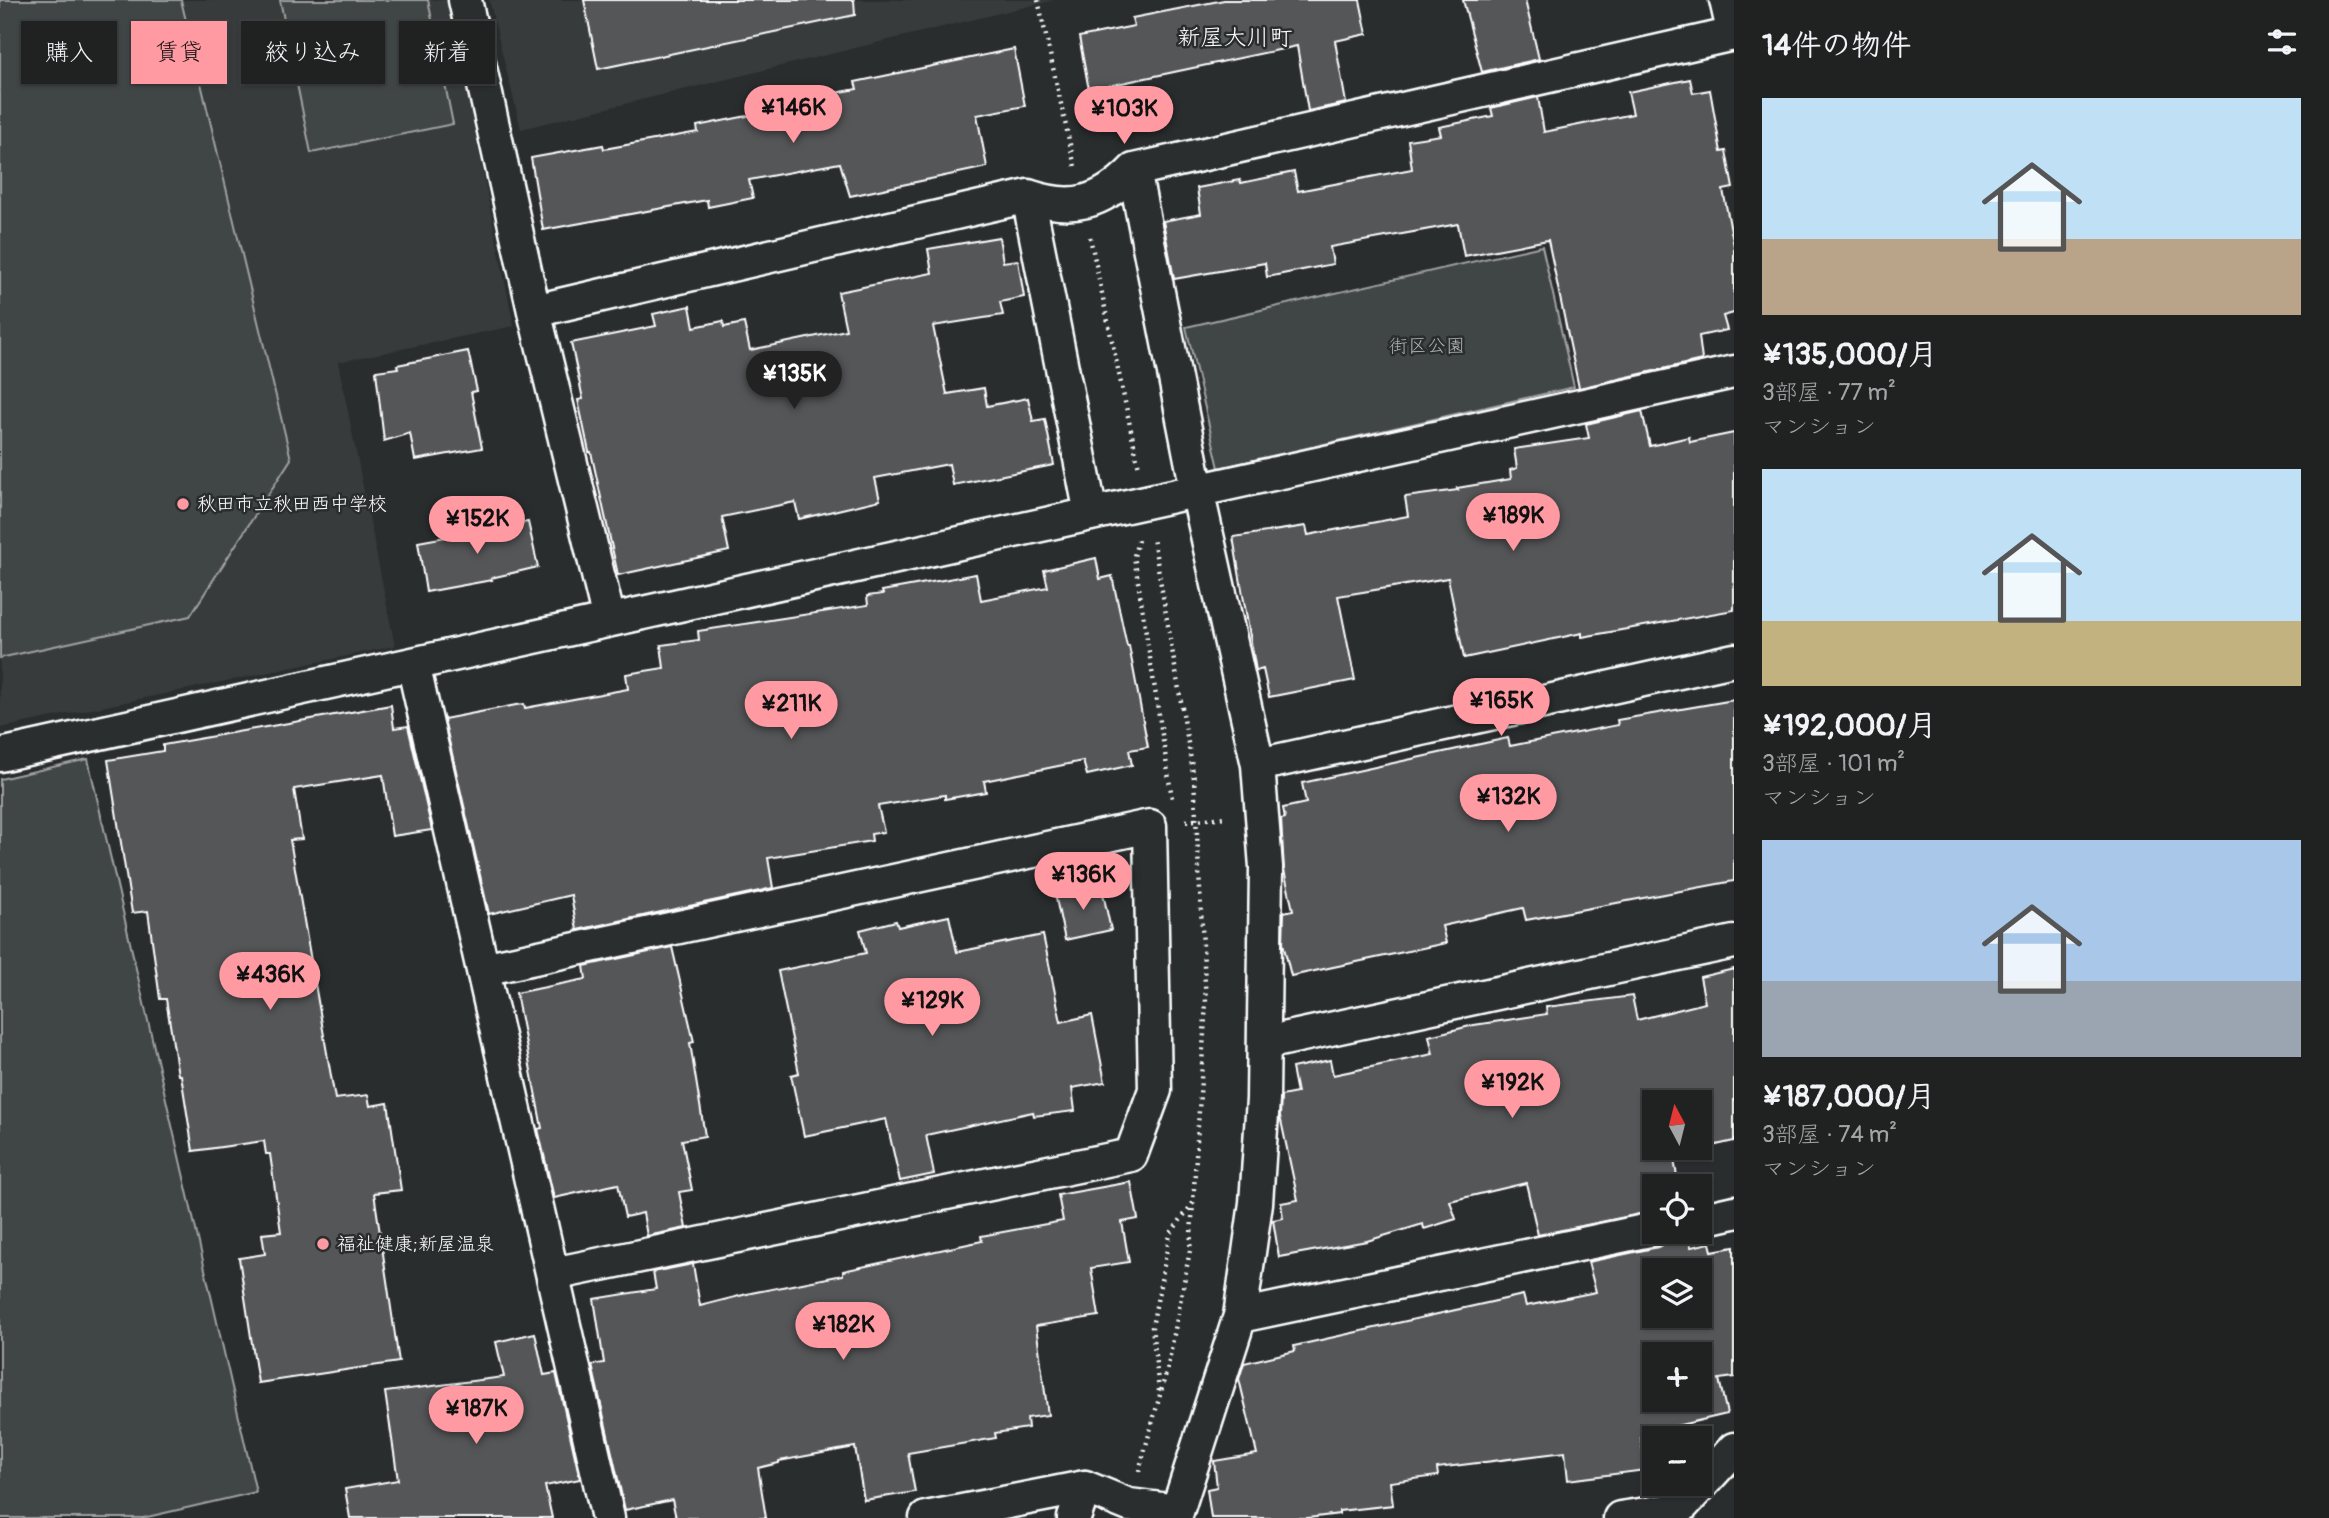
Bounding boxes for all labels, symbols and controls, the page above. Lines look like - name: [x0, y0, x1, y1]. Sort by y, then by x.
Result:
- chip: 購入: [21, 21, 117, 84]
- chip: 賃貸: [131, 21, 227, 84]
- chip: 絞り込み: [241, 21, 385, 84]
- chip: 新着: [399, 21, 495, 84]
- district label: 新屋大川町: [1178, 23, 1293, 52]
- icon: filters: [2263, 23, 2301, 61]
- text: 14件の物件: [1762, 27, 1911, 64]
- pin: ¥146K: [744, 86, 842, 145]
- pin: ¥103K: [1075, 86, 1173, 146]
- text: ¥146K: [760, 93, 826, 122]
- text: ¥103K: [1090, 94, 1158, 123]
- icon: home: [1969, 144, 2095, 270]
- park label: 街区公園: [1389, 334, 1465, 358]
- text: ¥135,000/月: [1762, 336, 1937, 373]
- pin: ¥135K: [745, 352, 843, 411]
- text: ¥135K: [762, 359, 826, 388]
- text: 3部屋 · 77 m²: [1762, 378, 1896, 407]
- text: マンション: [1762, 412, 1876, 441]
- place label: 秋田市立秋田西中学校: [197, 492, 387, 516]
- pin: ¥189K: [1464, 494, 1562, 553]
- marker: 秋田市立秋田西中学校: [175, 496, 191, 512]
- pin: ¥152K: [428, 496, 526, 556]
- text: ¥189K: [1482, 501, 1544, 530]
- text: ¥152K: [445, 504, 509, 533]
- icon: home: [1969, 515, 2095, 641]
- pin: ¥165K: [1452, 678, 1550, 738]
- pin: ¥211K: [742, 682, 840, 741]
- text: ¥165K: [1469, 686, 1533, 715]
- text: ¥211K: [761, 689, 821, 718]
- text: ¥192,000/月: [1762, 707, 1937, 744]
- text: 3部屋 · 101 m²: [1762, 749, 1905, 778]
- pin: ¥132K: [1459, 774, 1557, 834]
- text: ¥132K: [1476, 782, 1540, 811]
- text: マンション: [1762, 783, 1876, 812]
- pin: ¥136K: [1034, 852, 1132, 912]
- text: ¥136K: [1050, 860, 1116, 889]
- icon: home: [1969, 886, 2095, 1012]
- pin: ¥436K: [221, 953, 319, 1012]
- text: ¥436K: [235, 960, 305, 989]
- pin: ¥129K: [883, 978, 981, 1038]
- text: ¥129K: [900, 986, 964, 1015]
- pin: ¥192K: [1463, 1060, 1561, 1120]
- text: ¥192K: [1480, 1068, 1544, 1097]
- text: ¥187,000/月: [1762, 1078, 1935, 1115]
- north arrow: [1642, 1090, 1712, 1160]
- map controls: [1642, 1090, 1712, 1496]
- text: 3部屋 · 74 m²: [1762, 1120, 1897, 1149]
- text: マンション: [1762, 1154, 1876, 1183]
- button: locate: [1642, 1174, 1712, 1244]
- place label: 福祉健康;新屋温泉: [337, 1232, 494, 1256]
- marker: 福祉健康;新屋温泉: [315, 1236, 331, 1252]
- button: layers: [1642, 1258, 1712, 1328]
- pin: ¥182K: [794, 1302, 892, 1362]
- text: ¥182K: [811, 1310, 875, 1339]
- button: +: [1642, 1342, 1712, 1412]
- pin: ¥187K: [427, 1386, 525, 1446]
- text: ¥187K: [445, 1394, 507, 1423]
- button: −: [1642, 1426, 1712, 1496]

